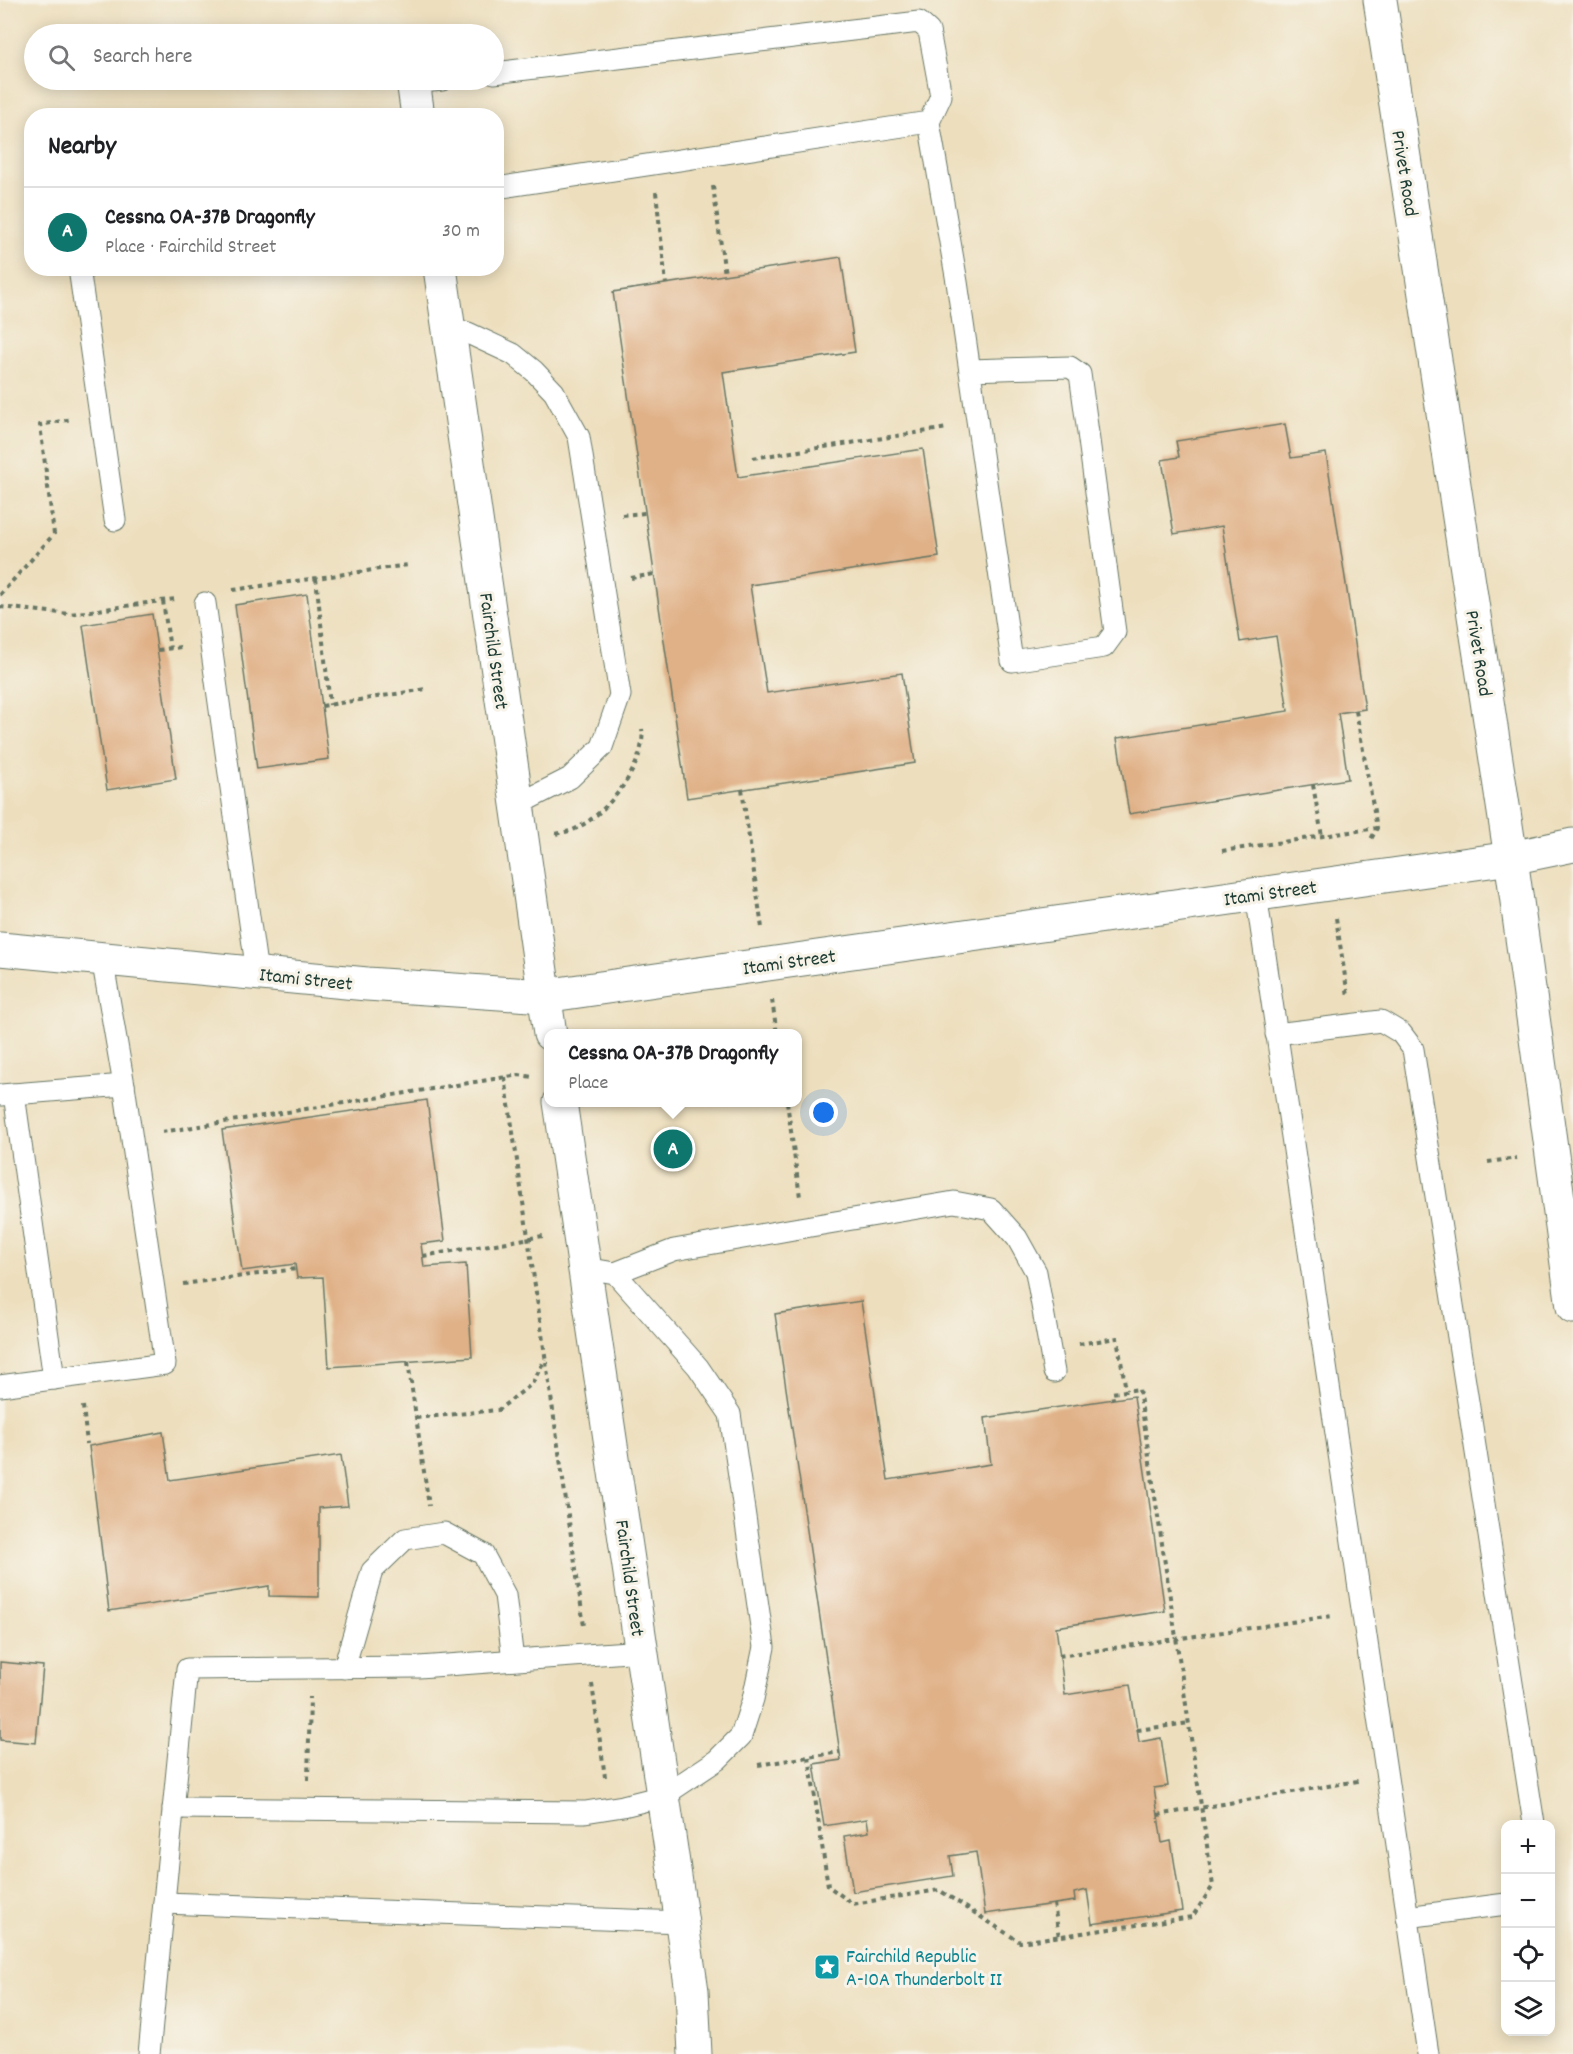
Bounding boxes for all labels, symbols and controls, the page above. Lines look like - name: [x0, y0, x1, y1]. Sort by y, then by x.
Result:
- search box: [24, 24, 504, 90]
- icon: search: [45, 41, 78, 74]
- text: Search here: [93, 42, 192, 73]
- street label: Privet Road: [1382, 128, 1424, 218]
- text: Nearby: [48, 129, 116, 166]
- text: Cessna OA-37B Dragonfly: [105, 203, 315, 234]
- text: A: [62, 218, 73, 246]
- text: 30 m: [442, 218, 480, 246]
- text: Place · Fairchild Street: [105, 234, 276, 262]
- street label: Fairchild Street: [470, 591, 514, 712]
- street label: Privet Road: [1456, 608, 1498, 698]
- street label: Itami Street: [1222, 875, 1319, 915]
- street label: Itami Street: [741, 944, 838, 984]
- street label: Itami Street: [258, 962, 354, 1000]
- popup: [544, 1029, 802, 1107]
- text: Cessna OA-37B Dragonfly: [568, 1039, 778, 1070]
- text: Place: [568, 1070, 608, 1098]
- your location: [809, 1098, 838, 1127]
- pin: A: [654, 1126, 692, 1172]
- street label: Fairchild Street: [606, 1518, 650, 1639]
- map controls: [1501, 1820, 1555, 2036]
- button: +: [1501, 1820, 1555, 1874]
- button: −: [1501, 1874, 1555, 1928]
- button: locate: [1501, 1928, 1555, 1982]
- place label: Fairchild Republic A-10A Thunderbolt II: [846, 1944, 1002, 1995]
- place icon: Fairchild Republic A-10A Thunderbolt II: [812, 1952, 842, 1982]
- button: layers: [1501, 1982, 1555, 2036]

